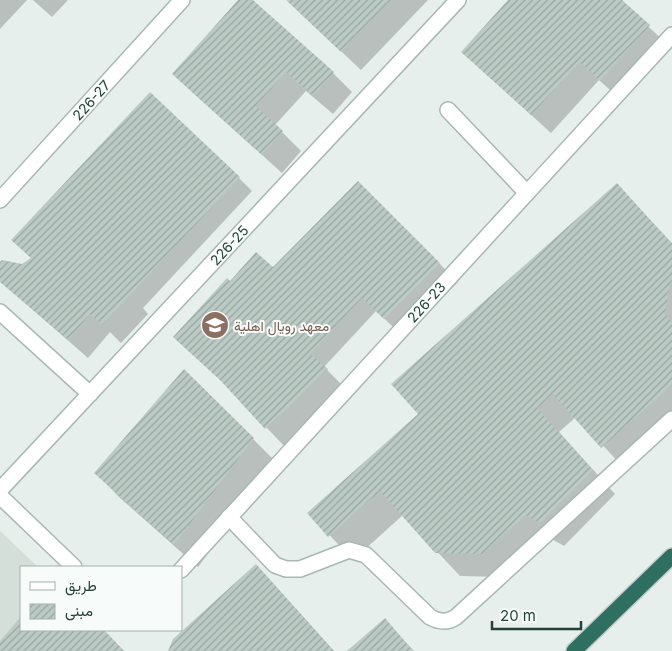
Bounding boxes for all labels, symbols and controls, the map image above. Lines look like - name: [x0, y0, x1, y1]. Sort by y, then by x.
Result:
- street label: 226-27: [69, 76, 113, 124]
- street label: 226-25: [206, 221, 252, 269]
- street label: 226-23: [403, 278, 449, 326]
- school or university icon: معهد رويال اهلية: [200, 310, 230, 340]
- place label: معهد رويال اهلية: [234, 317, 329, 336]
- legend: [20, 566, 182, 631]
- text: طريق: [65, 576, 97, 596]
- scale bar: [492, 598, 581, 630]
- text: مبنى: [65, 601, 93, 621]
- text: 20 m: [500, 606, 536, 625]

